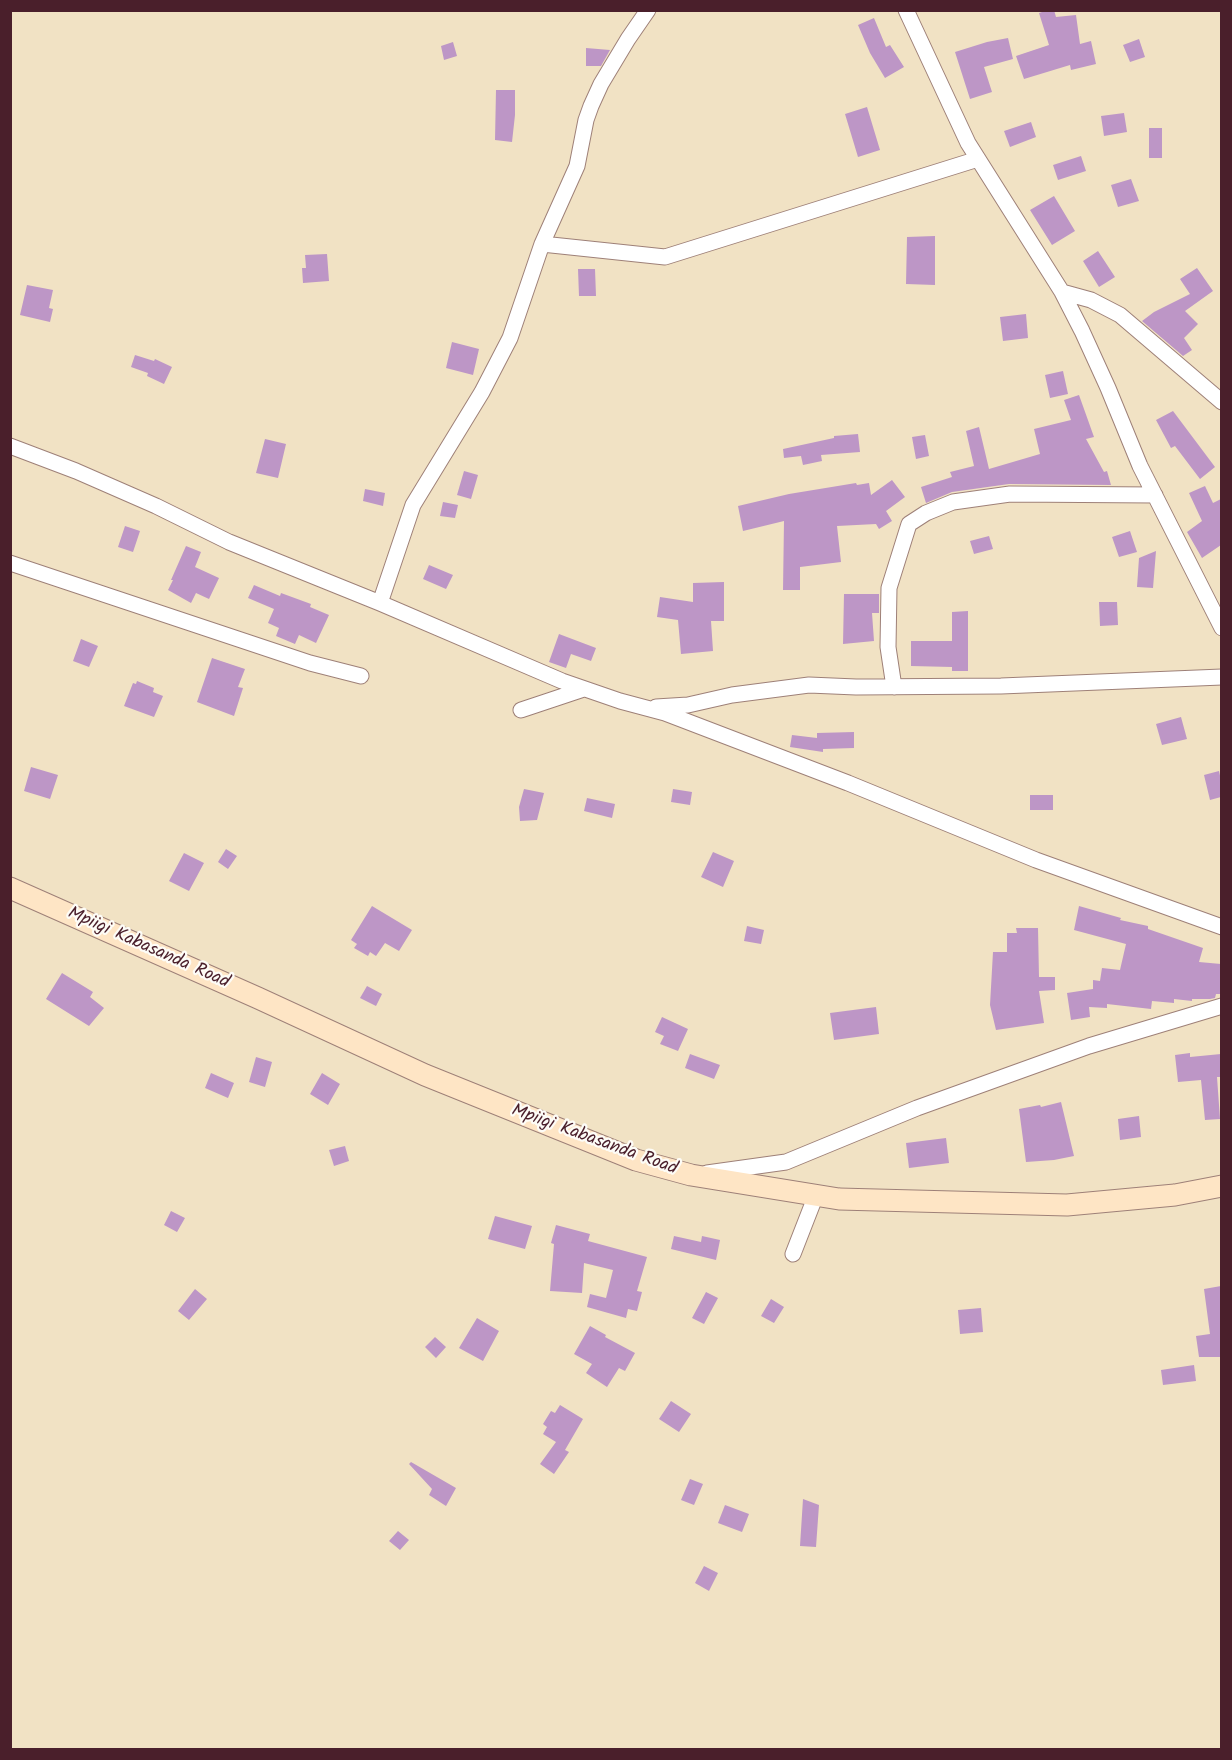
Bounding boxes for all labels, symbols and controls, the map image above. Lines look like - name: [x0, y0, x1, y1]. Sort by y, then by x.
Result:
- street label: Mpiigi Kabasanda Road: [64, 904, 232, 994]
- street label: Mpiigi Kabasanda Road: [508, 1101, 680, 1181]

